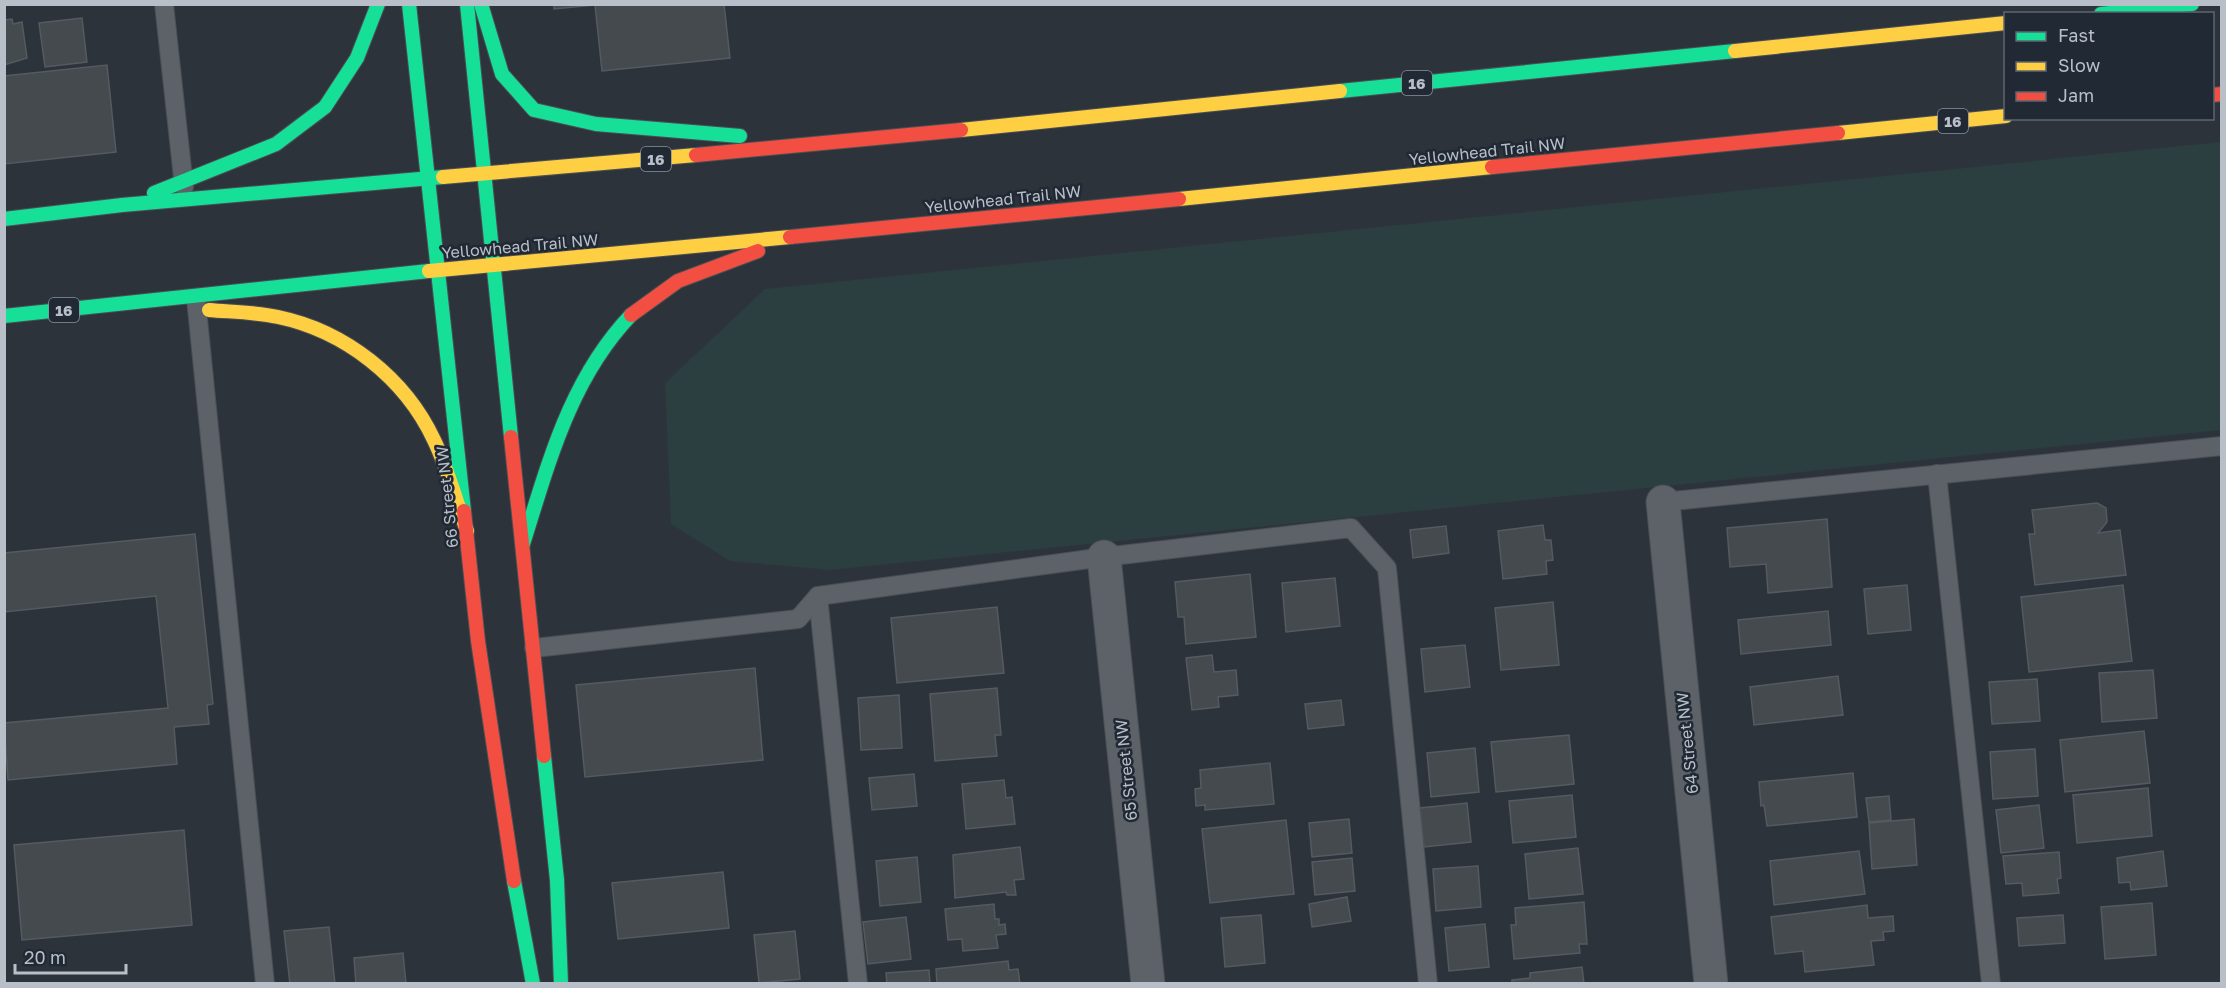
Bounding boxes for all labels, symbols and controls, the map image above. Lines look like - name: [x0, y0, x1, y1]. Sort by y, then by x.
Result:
- legend: [2004, 12, 2214, 120]
- text: Fast: [2058, 24, 2095, 46]
- text: Slow: [2058, 54, 2101, 76]
- road number: 16: [1402, 71, 1432, 95]
- text: Jam: [2058, 84, 2094, 106]
- road number: 16: [1938, 109, 1968, 133]
- street label: Yellowhead Trail NW: [1408, 133, 1566, 169]
- road number: 16: [641, 147, 671, 171]
- street label: Yellowhead Trail NW: [924, 181, 1082, 217]
- street label: Yellowhead Trail NW: [441, 229, 599, 263]
- road number: 16: [49, 298, 79, 322]
- street label: 66 Street NW: [432, 445, 462, 549]
- street label: 64 Street NW: [1672, 691, 1702, 795]
- street label: 65 Street NW: [1111, 718, 1141, 822]
- scale bar: [15, 937, 126, 975]
- text: 20 m: [24, 946, 66, 968]

